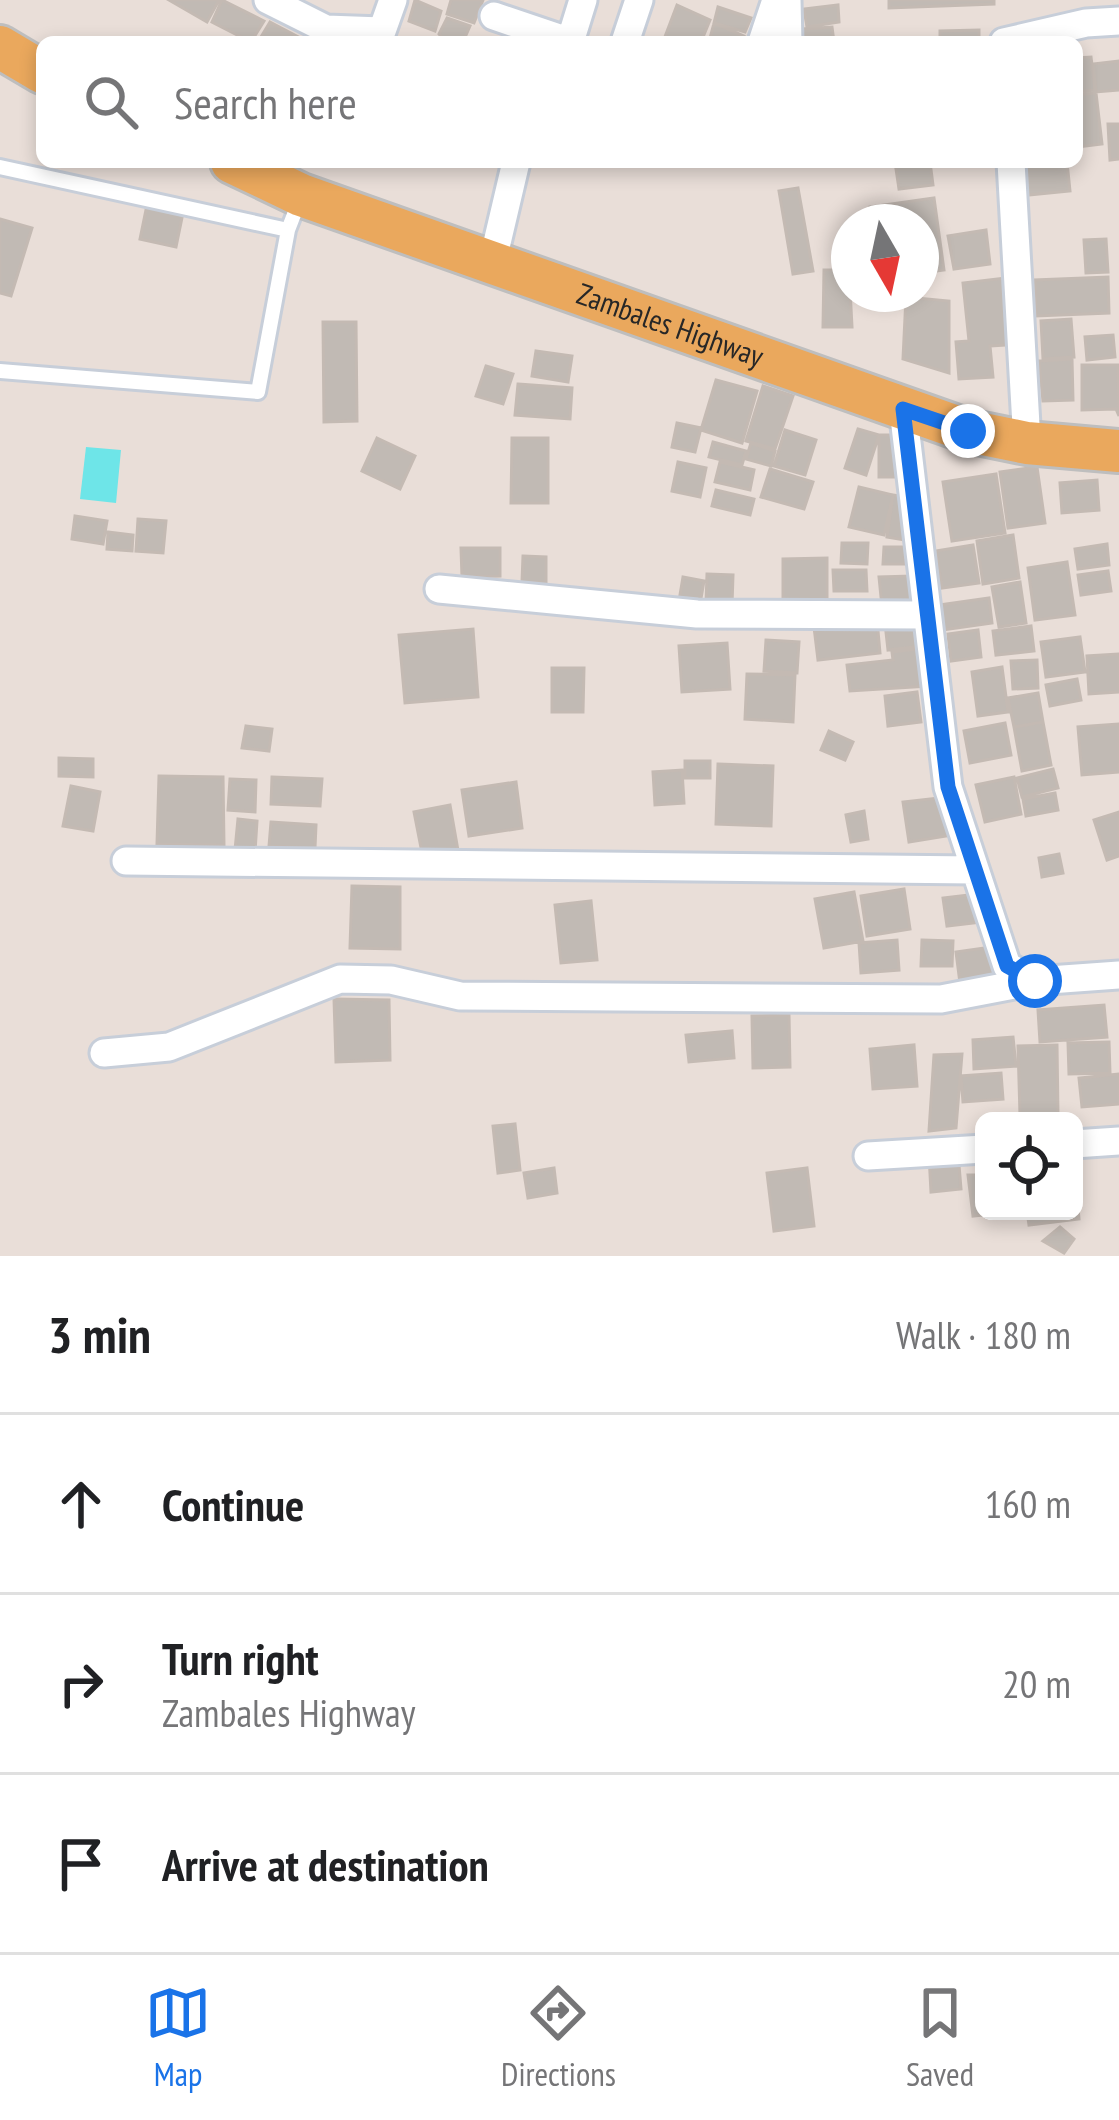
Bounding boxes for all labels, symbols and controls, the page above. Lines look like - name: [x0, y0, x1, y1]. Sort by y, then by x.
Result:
- search box: [36, 36, 1083, 168]
- icon: search: [78, 69, 144, 135]
- text: Search here: [174, 73, 357, 131]
- north arrow: [831, 204, 939, 312]
- street label: Zambales Highway: [572, 273, 770, 375]
- route end: [941, 404, 995, 458]
- route start: [1008, 954, 1062, 1008]
- map controls: [975, 1112, 1083, 1220]
- button: locate: [975, 1112, 1083, 1220]
- text: 3 min: [48, 1301, 151, 1367]
- text: Walk · 180 m: [896, 1309, 1071, 1360]
- icon: ahead: [48, 1471, 114, 1537]
- text: Continue: [162, 1475, 304, 1533]
- text: 160 m: [985, 1478, 1071, 1529]
- text: Turn right: [162, 1629, 319, 1687]
- icon: right: [48, 1651, 114, 1717]
- text: 20 m: [1002, 1658, 1071, 1709]
- text: Zambales Highway: [162, 1687, 415, 1738]
- icon: arrive: [48, 1831, 114, 1897]
- text: Arrive at destination: [162, 1835, 489, 1893]
- tab: Map: [145, 1980, 211, 2095]
- tab: Directions: [501, 1980, 616, 2095]
- tab: Saved: [906, 1980, 974, 2095]

